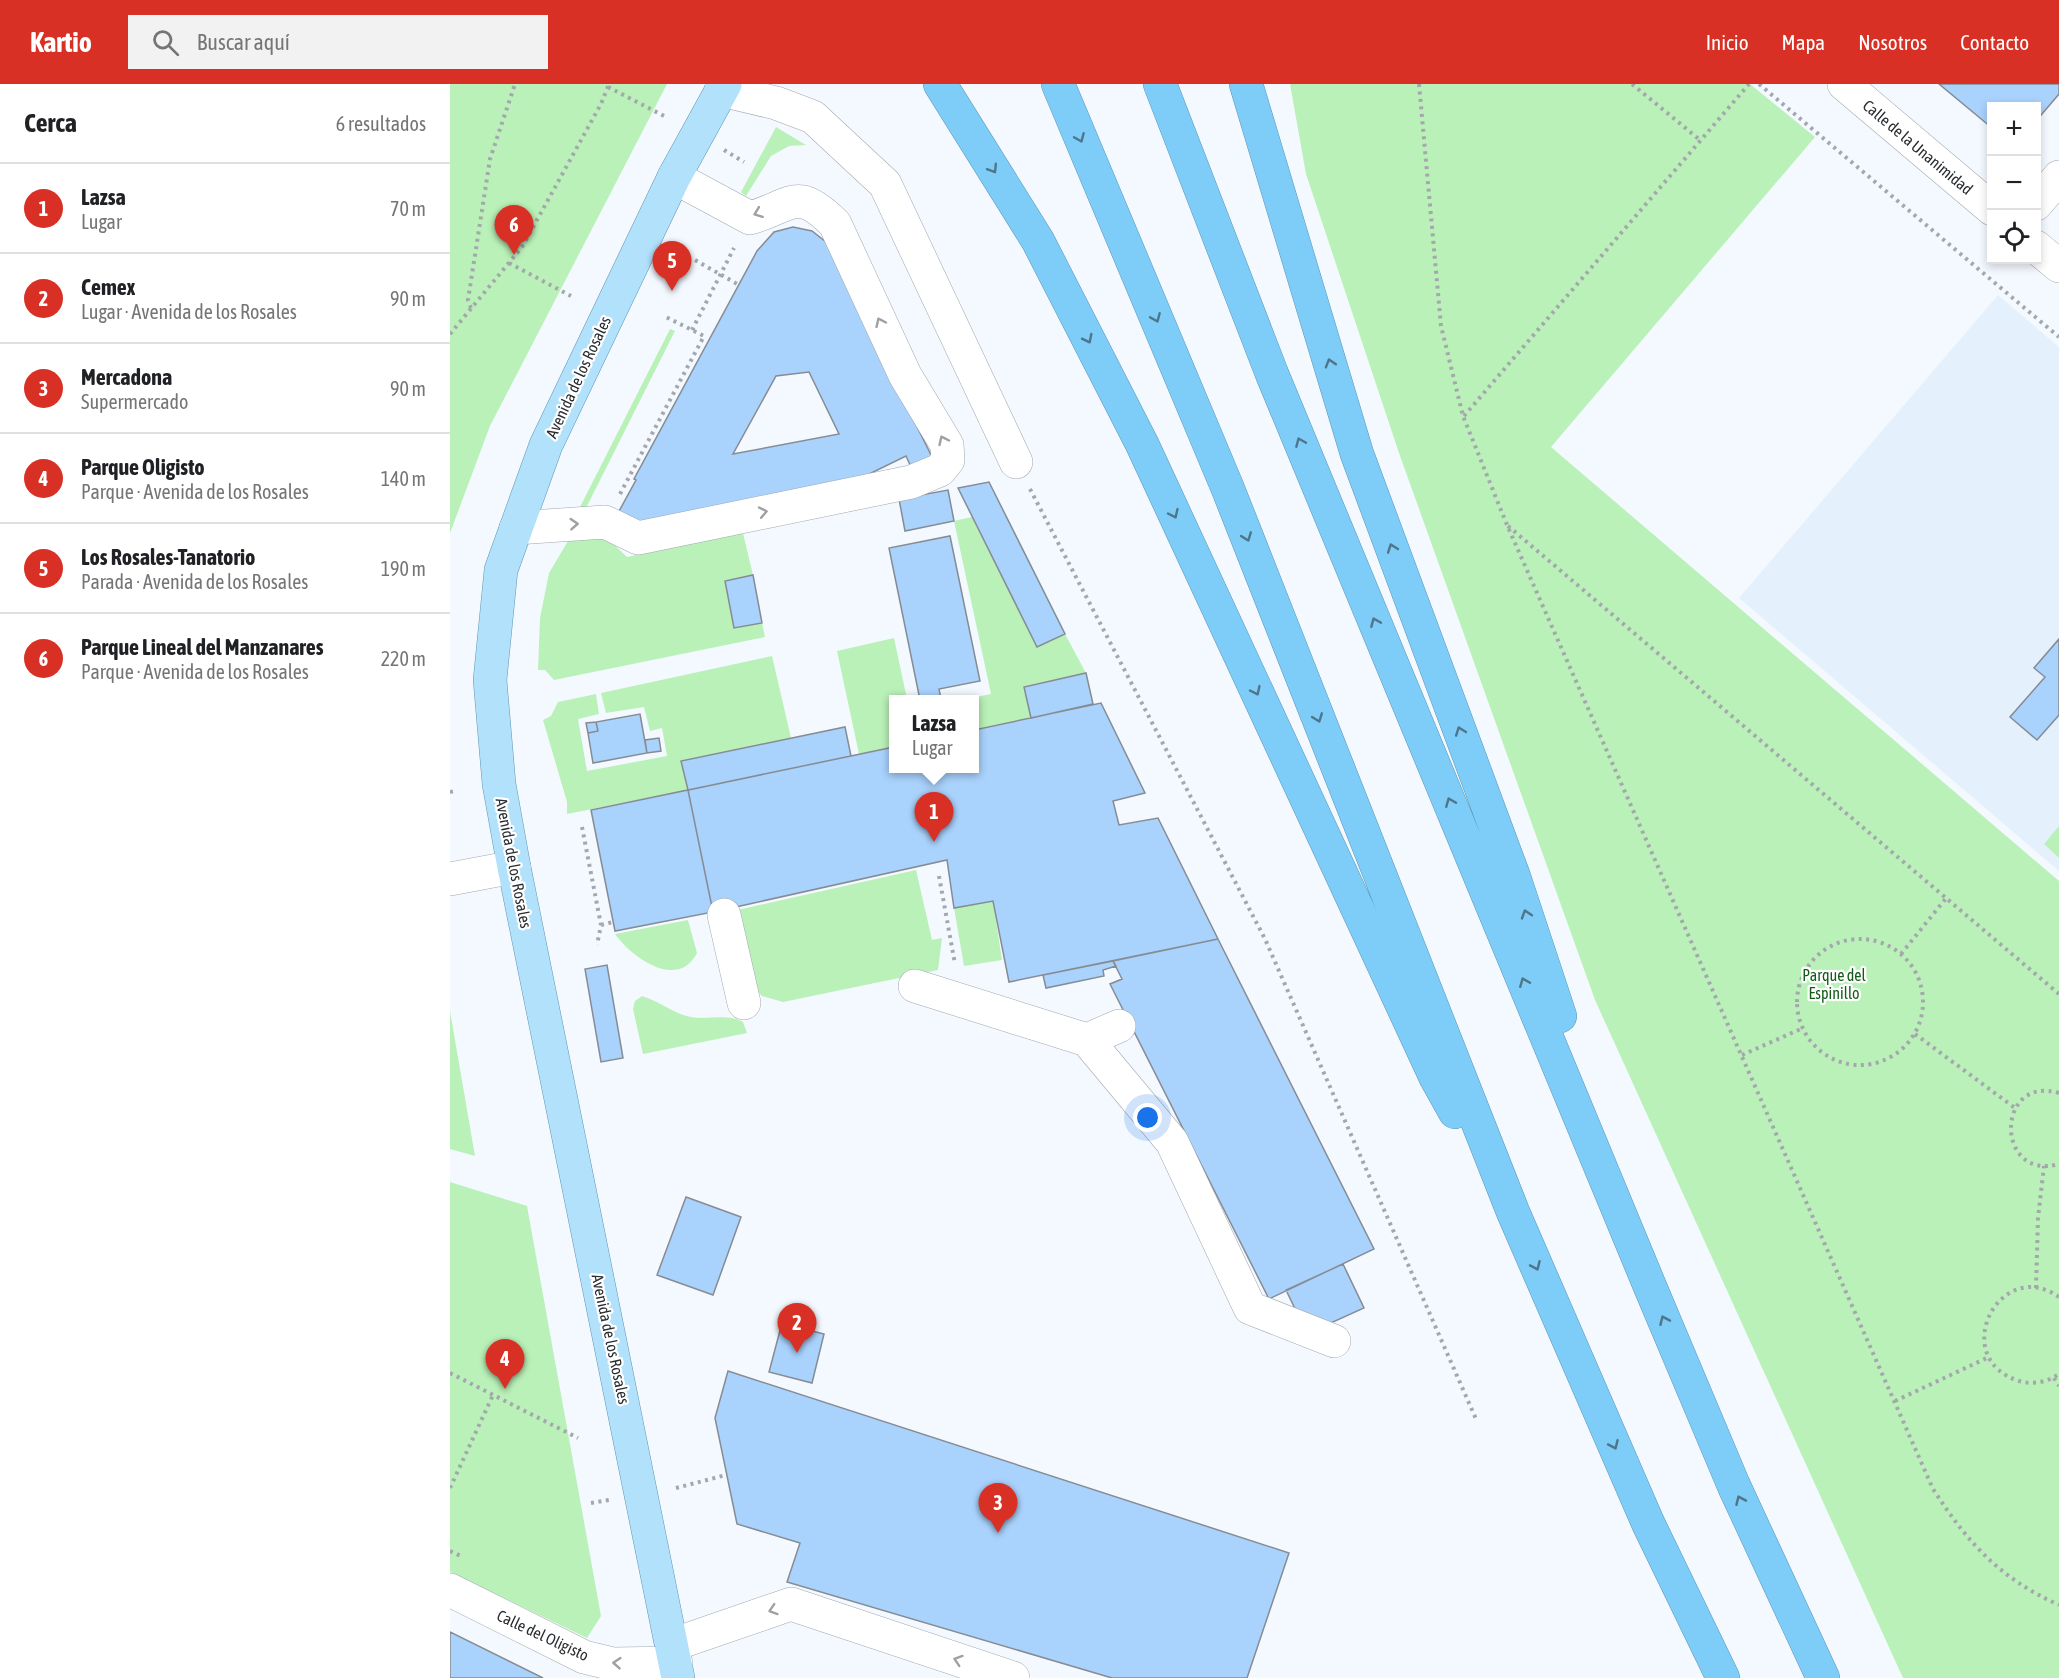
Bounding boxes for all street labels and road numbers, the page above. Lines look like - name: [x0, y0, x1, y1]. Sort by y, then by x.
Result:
- street label: Calle de la Unanimidad: [1860, 96, 1976, 198]
- street label: Avenida de los Rosales: [542, 313, 614, 441]
- street label: Avenida de los Rosales: [493, 796, 536, 930]
- street label: Avenida de los Rosales: [588, 1272, 634, 1406]
- street label: Calle del Oligisto: [494, 1606, 592, 1665]

